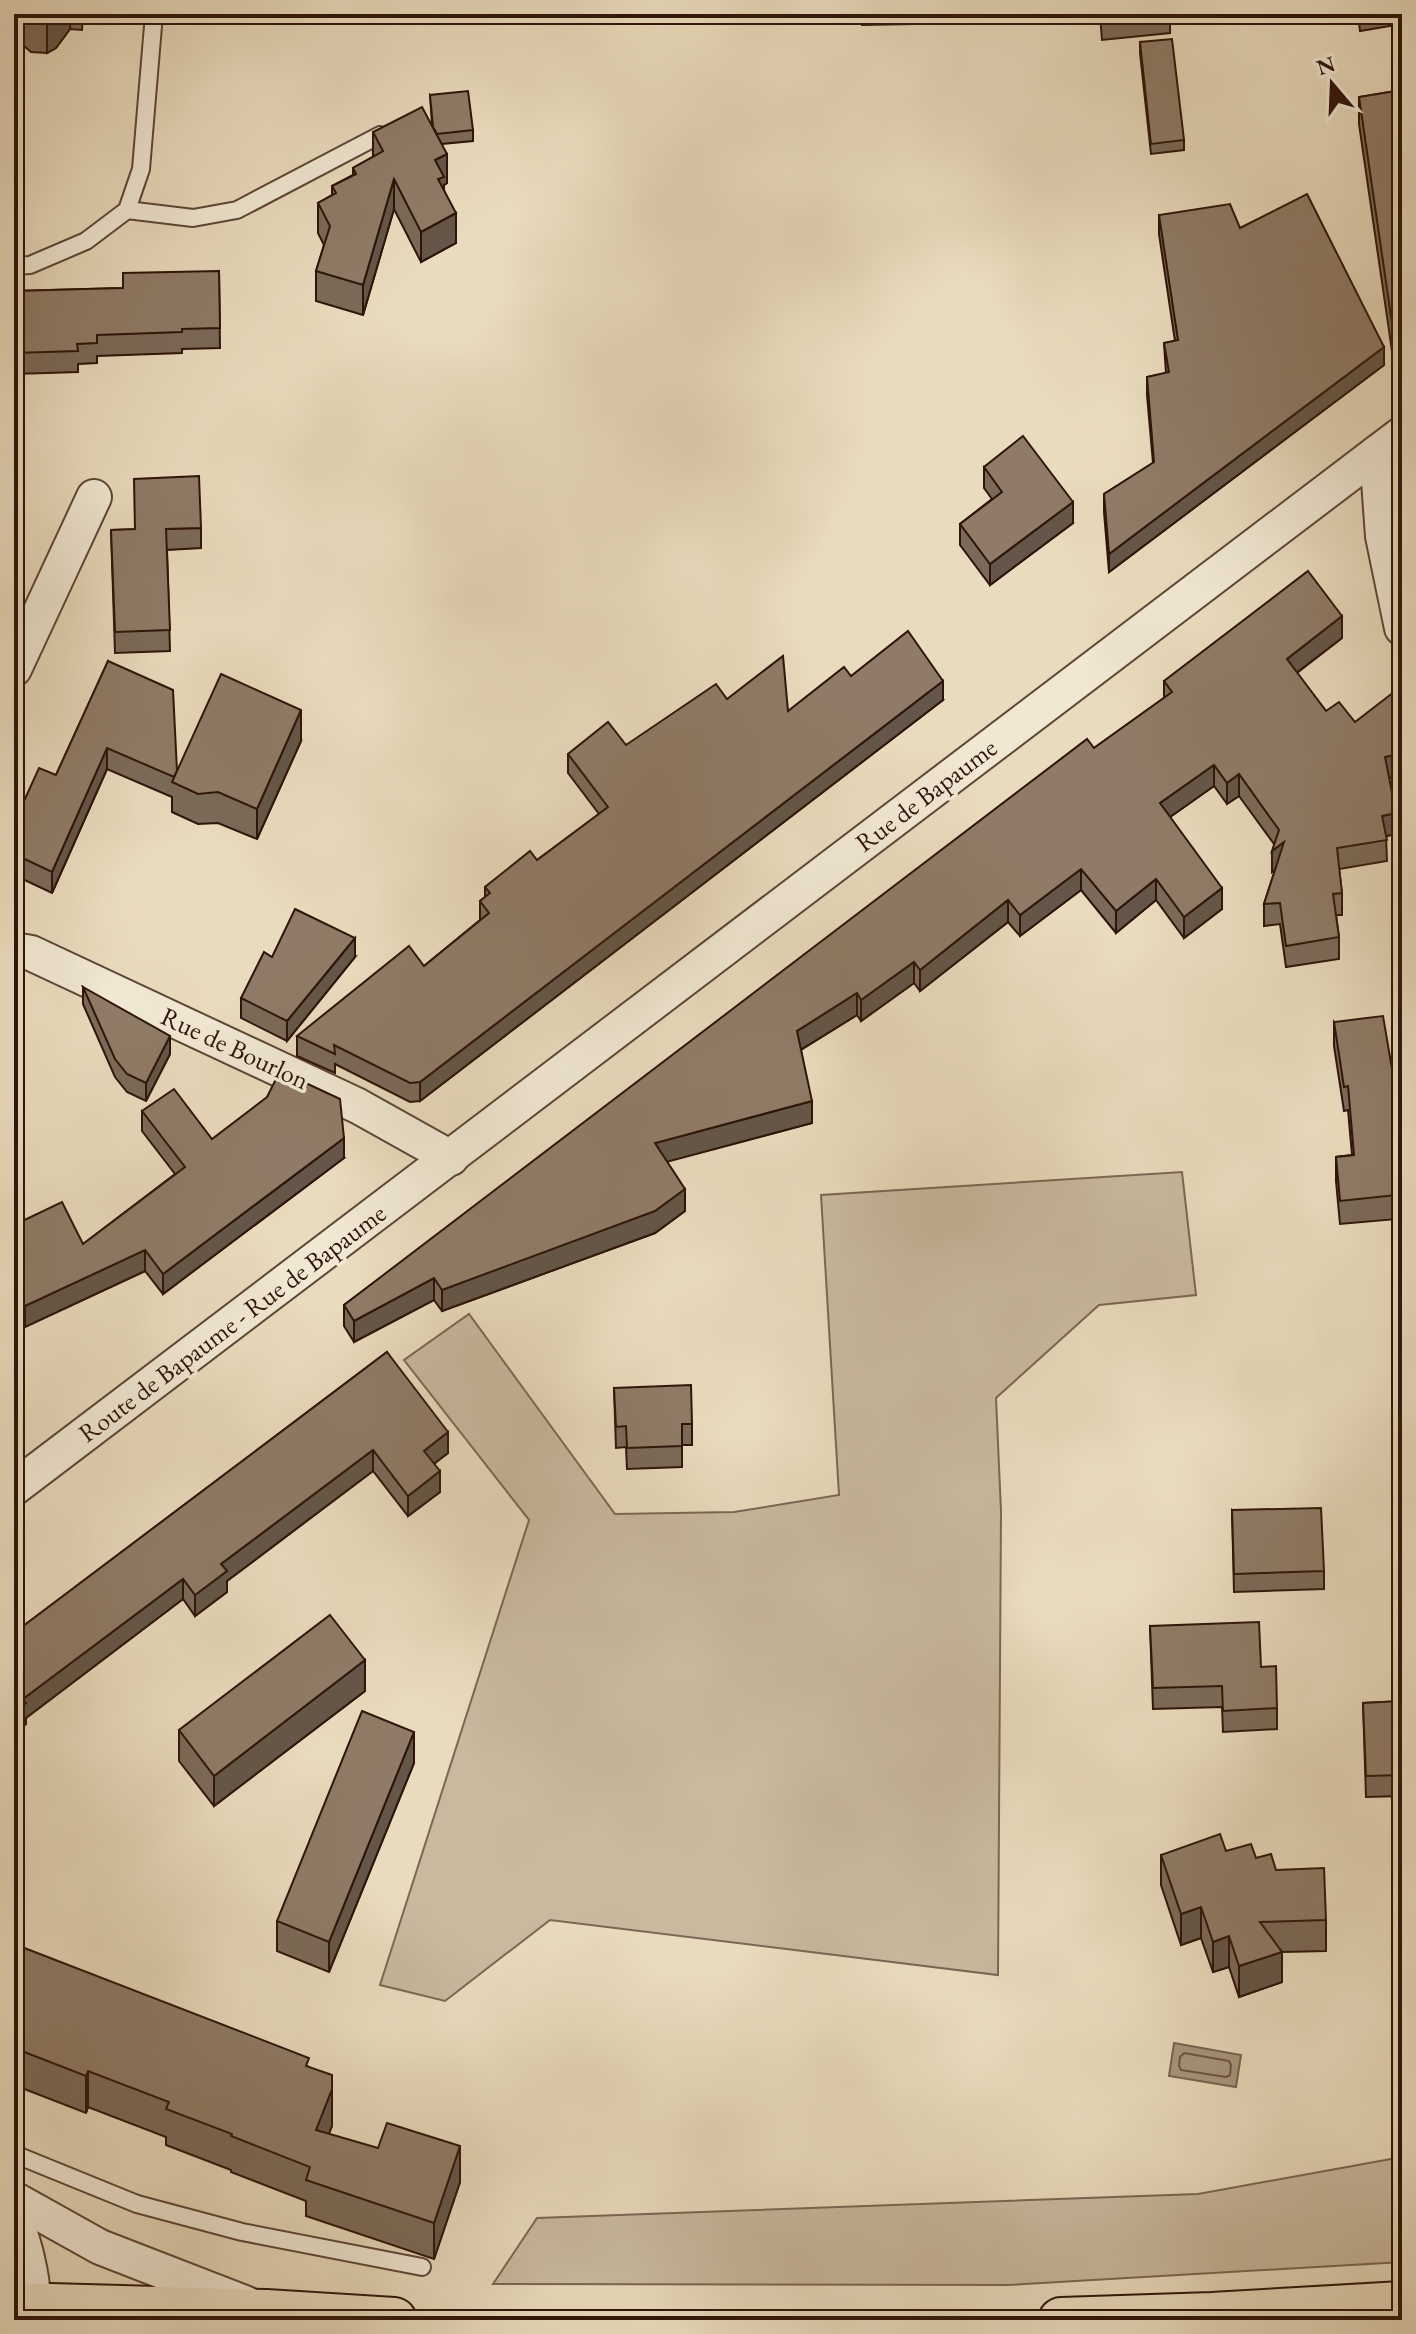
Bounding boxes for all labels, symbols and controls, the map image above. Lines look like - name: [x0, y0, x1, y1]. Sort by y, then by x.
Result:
- north arrow: [1292, 44, 1372, 124]
- text: N: [1313, 49, 1339, 82]
- street label: Rue de Bapaume: [848, 731, 1004, 859]
- street label: Rue de Bourlon: [156, 999, 315, 1097]
- street label: Route de Bapaume - Rue de Bapaume: [71, 1196, 393, 1450]

